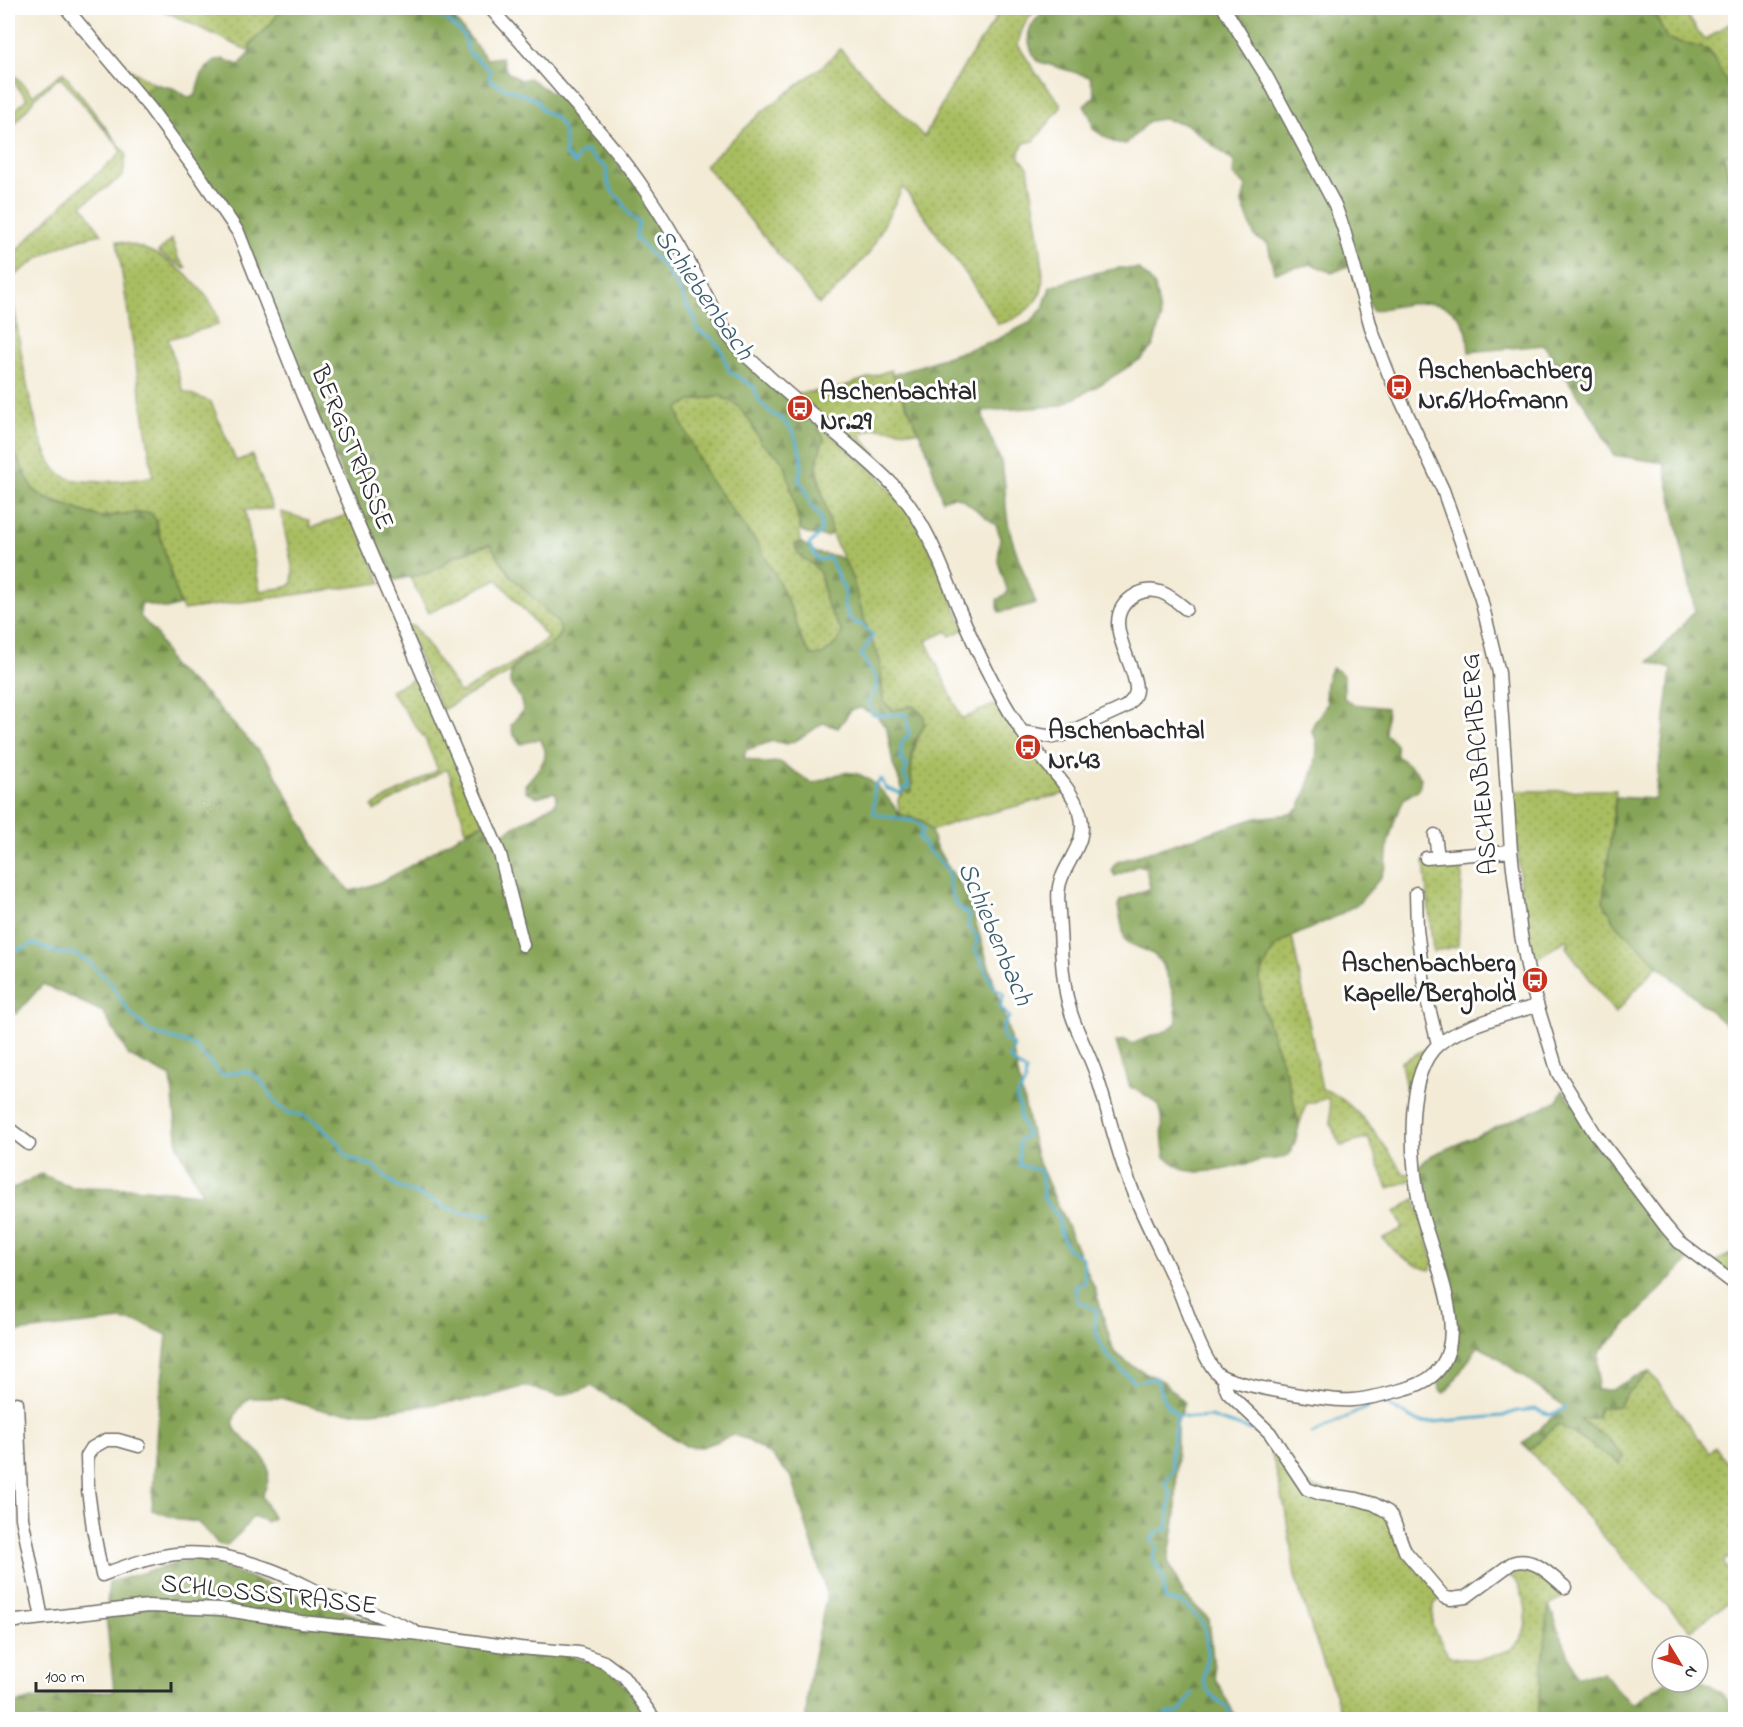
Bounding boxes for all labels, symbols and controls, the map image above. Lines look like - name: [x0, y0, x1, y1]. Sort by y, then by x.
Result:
- water label: Schiebenbach: [643, 221, 763, 370]
- place label: Aschenbachberg Nr.6/Hofmann: [1418, 353, 1593, 421]
- street label: BERGSTRASSE: [299, 359, 403, 536]
- bus stop icon: Aschenbachberg Nr.6/Hofmann: [1384, 372, 1414, 402]
- place label: Aschenbachtal Nr.29: [820, 374, 976, 442]
- bus stop icon: Aschenbachtal Nr.29: [785, 393, 815, 423]
- street label: ASCHENBACHBERG: [1452, 652, 1510, 876]
- place label: Aschenbachtal Nr.43: [1048, 713, 1204, 781]
- bus stop icon: Aschenbachtal Nr.43: [1013, 732, 1043, 762]
- water label: Schiebenbach: [946, 856, 1042, 1013]
- place label: Aschenbachberg Kapelle/Berghold: [1342, 946, 1516, 1015]
- bus stop icon: Aschenbachberg Kapelle/Berghold: [1520, 965, 1550, 995]
- street label: SCHLOSSSTRASSE: [159, 1566, 379, 1626]
- north arrow: [1650, 1634, 1710, 1694]
- scale bar: [36, 1655, 171, 1693]
- text: N: [1677, 1660, 1703, 1684]
- text: 100 m: [45, 1665, 85, 1691]

